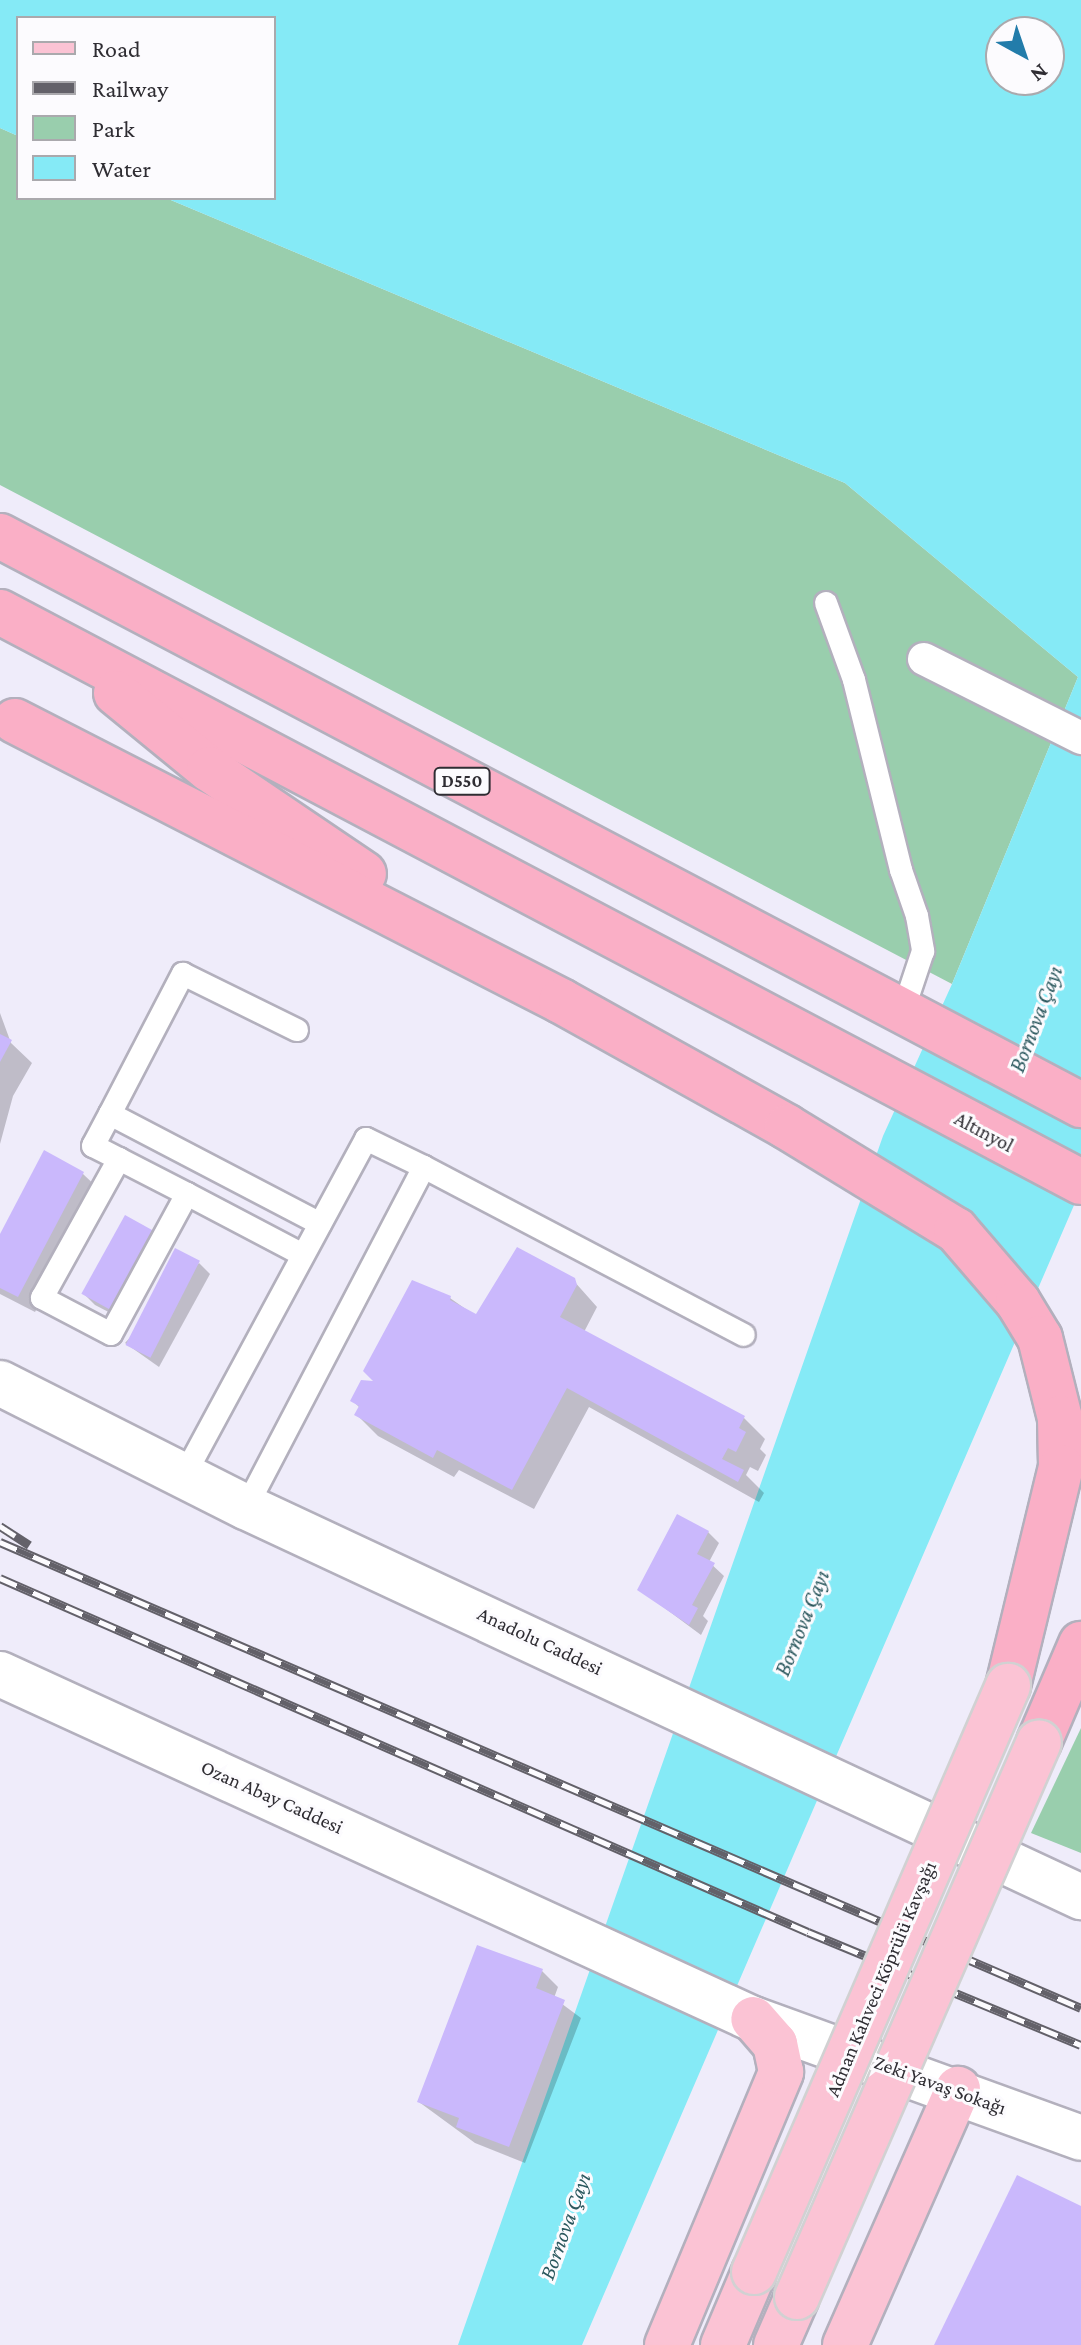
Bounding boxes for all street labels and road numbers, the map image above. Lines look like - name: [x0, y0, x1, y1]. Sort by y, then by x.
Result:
- road number: D550: [432, 767, 492, 795]
- street label: Altınyol: [950, 1107, 1018, 1157]
- street label: Anadolu Caddesi: [474, 1602, 606, 1680]
- street label: Ozan Abay Caddesi: [197, 1755, 347, 1839]
- street label: Adnan Kahveci Köprülü Kavşağı: [820, 1858, 942, 2100]
- street label: Zeki Yavaş Sokağı: [871, 2050, 1009, 2120]

